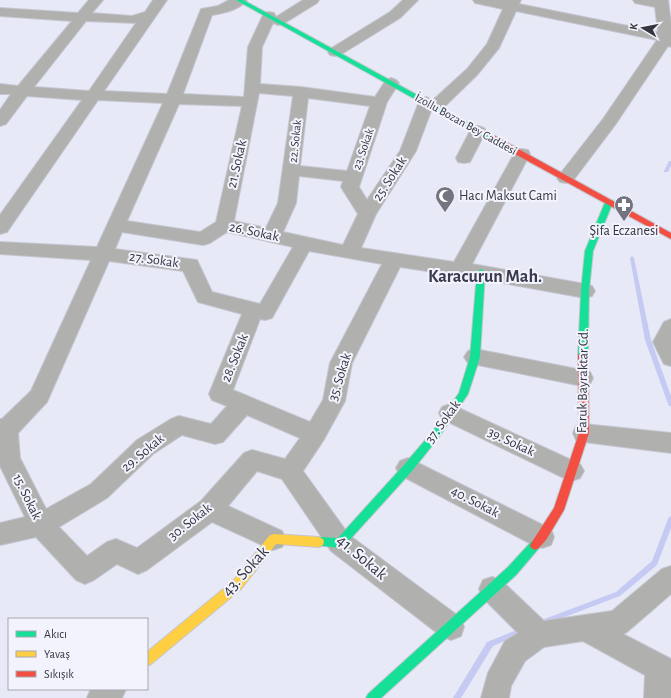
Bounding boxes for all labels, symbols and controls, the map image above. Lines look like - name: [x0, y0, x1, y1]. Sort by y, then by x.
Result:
- north arrow: [623, 8, 663, 48]
- text: K: [628, 22, 640, 30]
- street label: İzollu Bozan Bey Caddesi: [413, 90, 519, 158]
- street label: 22. Sokak: [287, 118, 303, 163]
- street label: 23. Sokak: [350, 126, 376, 171]
- street label: 21. Sokak: [225, 138, 249, 189]
- street label: 25. Sokak: [371, 154, 410, 204]
- mosque icon: Hacı Maksut Cami: [434, 185, 456, 213]
- place label: Hacı Maksut Cami: [459, 189, 557, 203]
- pharmacy icon: Şifa Eczanesi: [613, 194, 635, 222]
- street label: 26. Sokak: [228, 220, 281, 244]
- place label: Şifa Eczanesi: [590, 224, 659, 238]
- street label: 27. Sokak: [128, 250, 180, 270]
- district label: Karacurun Mah.: [428, 268, 542, 286]
- street label: Faruk Bayraktar Cd.: [575, 329, 591, 433]
- street label: 28. Sokak: [219, 331, 251, 384]
- street label: 35. Sokak: [326, 351, 354, 403]
- street label: 37. Sokak: [423, 397, 464, 446]
- street label: 39. Sokak: [485, 425, 537, 459]
- street label: 29. Sokak: [119, 431, 167, 475]
- street label: 15. Sokak: [10, 472, 44, 522]
- street label: 40. Sokak: [449, 484, 502, 520]
- street label: 30. Sokak: [166, 500, 215, 543]
- street label: 41. Sokak: [334, 531, 391, 583]
- street label: 43. Sokak: [218, 542, 272, 599]
- legend: [8, 618, 148, 690]
- text: Akıcı: [44, 628, 67, 640]
- text: Yavaş: [44, 648, 70, 660]
- text: Sıkışık: [44, 668, 74, 680]

